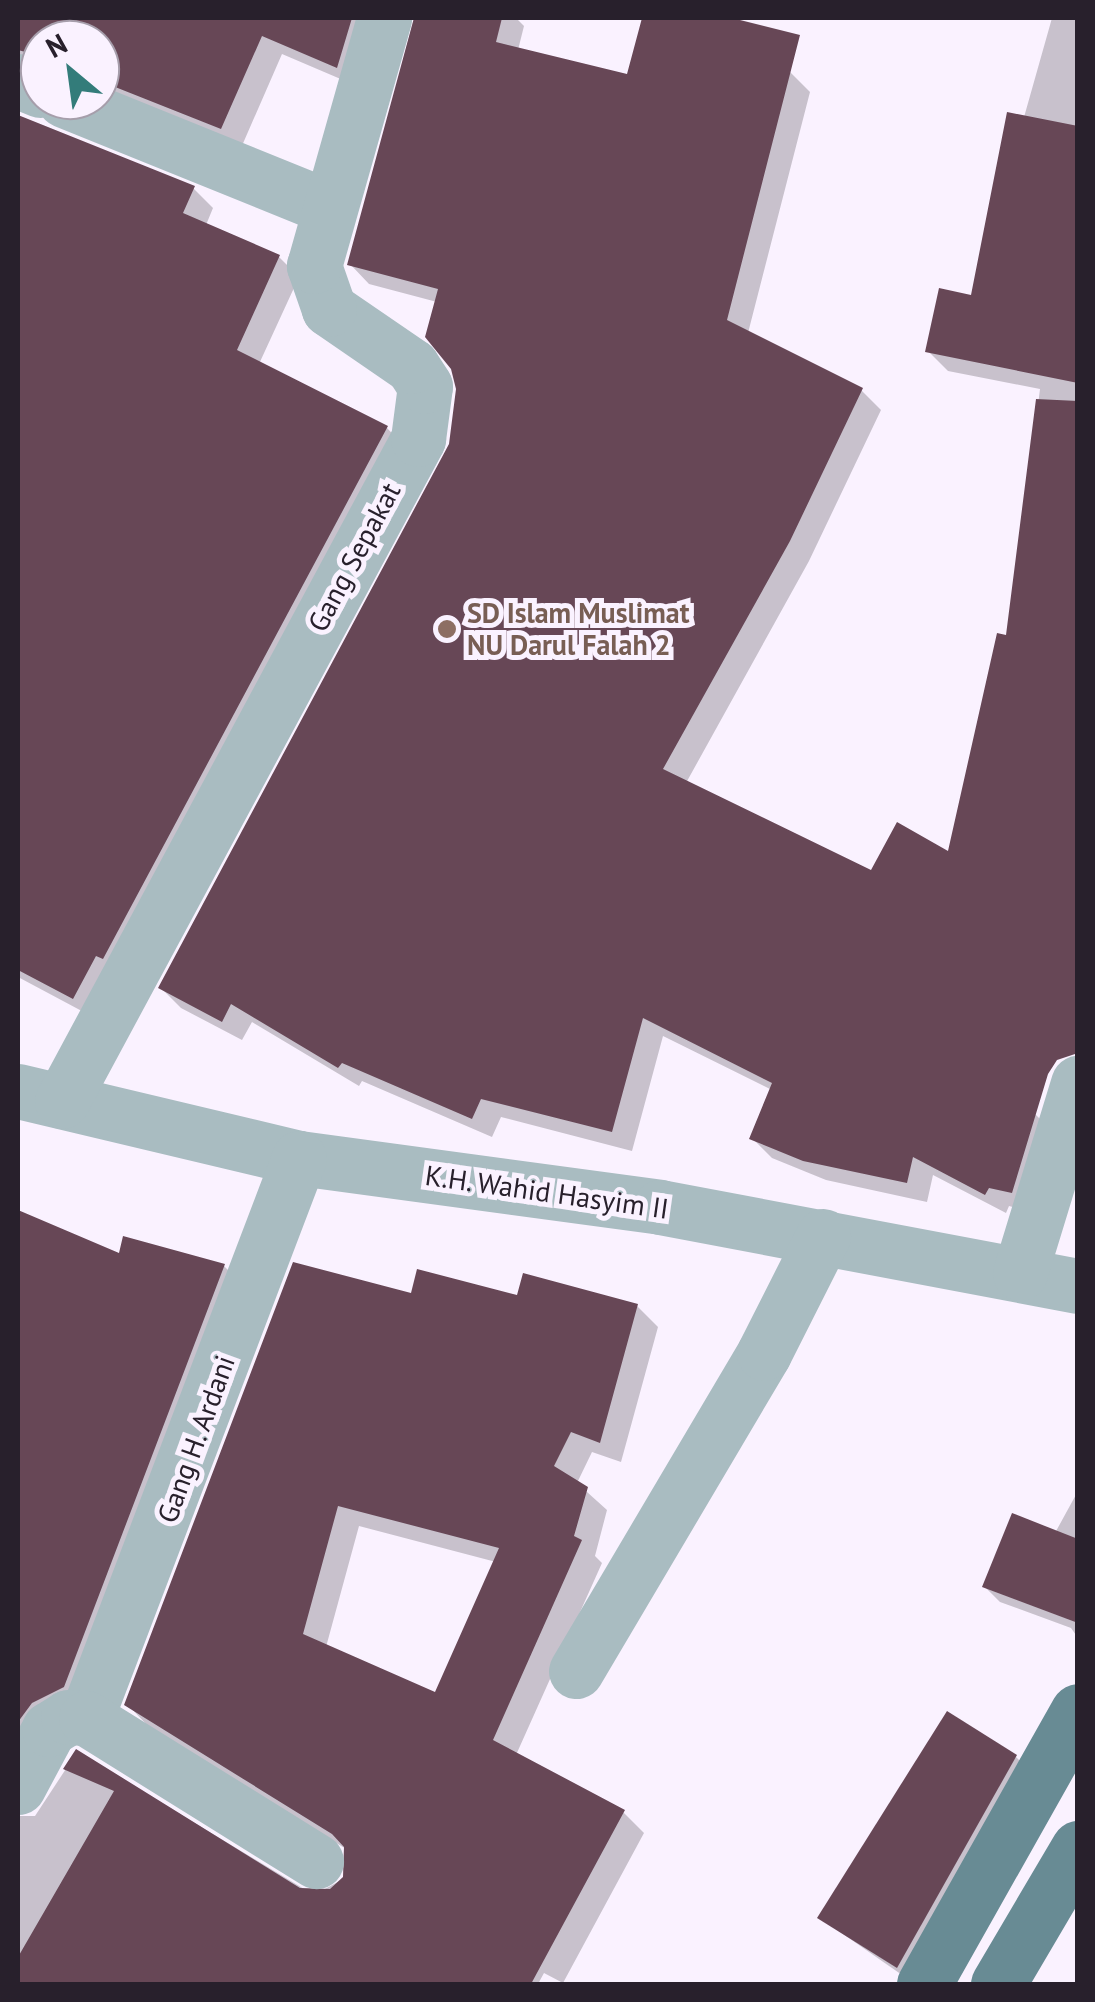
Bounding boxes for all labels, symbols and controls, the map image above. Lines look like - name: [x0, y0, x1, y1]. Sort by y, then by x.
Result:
- north arrow: [20, 20, 120, 120]
- text: N: [39, 24, 73, 66]
- street label: Gang Sepakat: [301, 477, 407, 637]
- place label: SD Islam Muslimat NU Darul Falah 2: [467, 596, 690, 662]
- marker: SD Islam Muslimat NU Darul Falah 2: [436, 618, 458, 640]
- street label: K.H. Wahid Hasyim II: [422, 1158, 672, 1226]
- street label: Gang H. Ardani: [150, 1349, 242, 1529]

